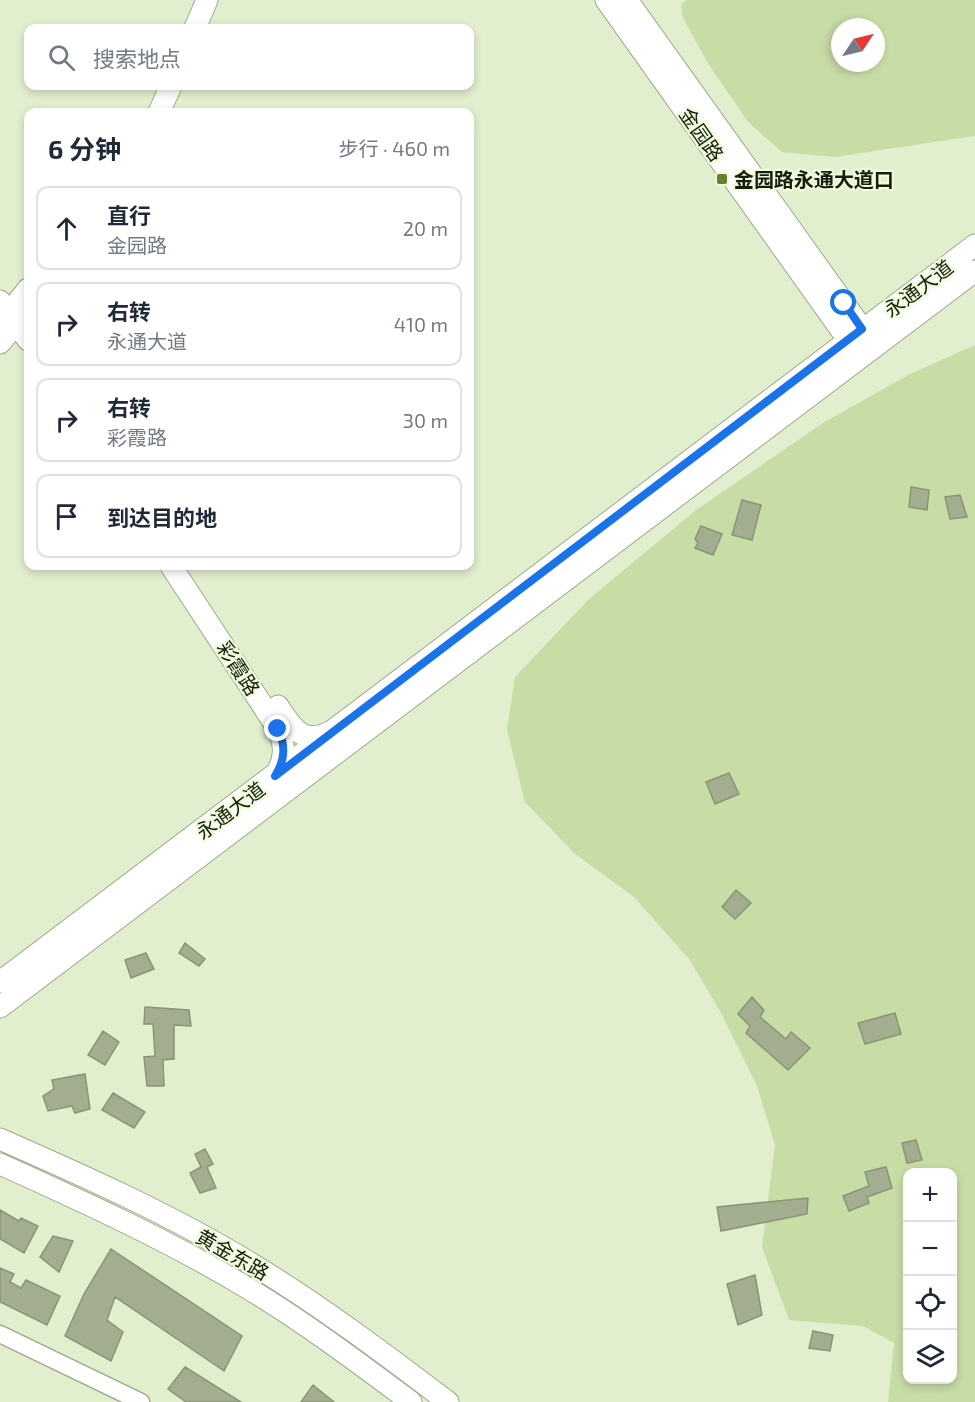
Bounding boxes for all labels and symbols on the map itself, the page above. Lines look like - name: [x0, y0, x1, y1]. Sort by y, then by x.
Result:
- north arrow: [831, 18, 885, 72]
- street label: 金园路: [675, 103, 729, 165]
- place label: 金园路永通大道口: [734, 167, 894, 191]
- marker: 金园路永通大道口: [715, 172, 729, 186]
- street label: 永通大道: [879, 254, 957, 322]
- route start: [830, 289, 856, 315]
- street label: 彩霞路: [213, 636, 265, 700]
- route end: [264, 715, 290, 741]
- street label: 永通大道: [191, 776, 269, 844]
- street label: 黄金东路: [192, 1224, 274, 1284]

